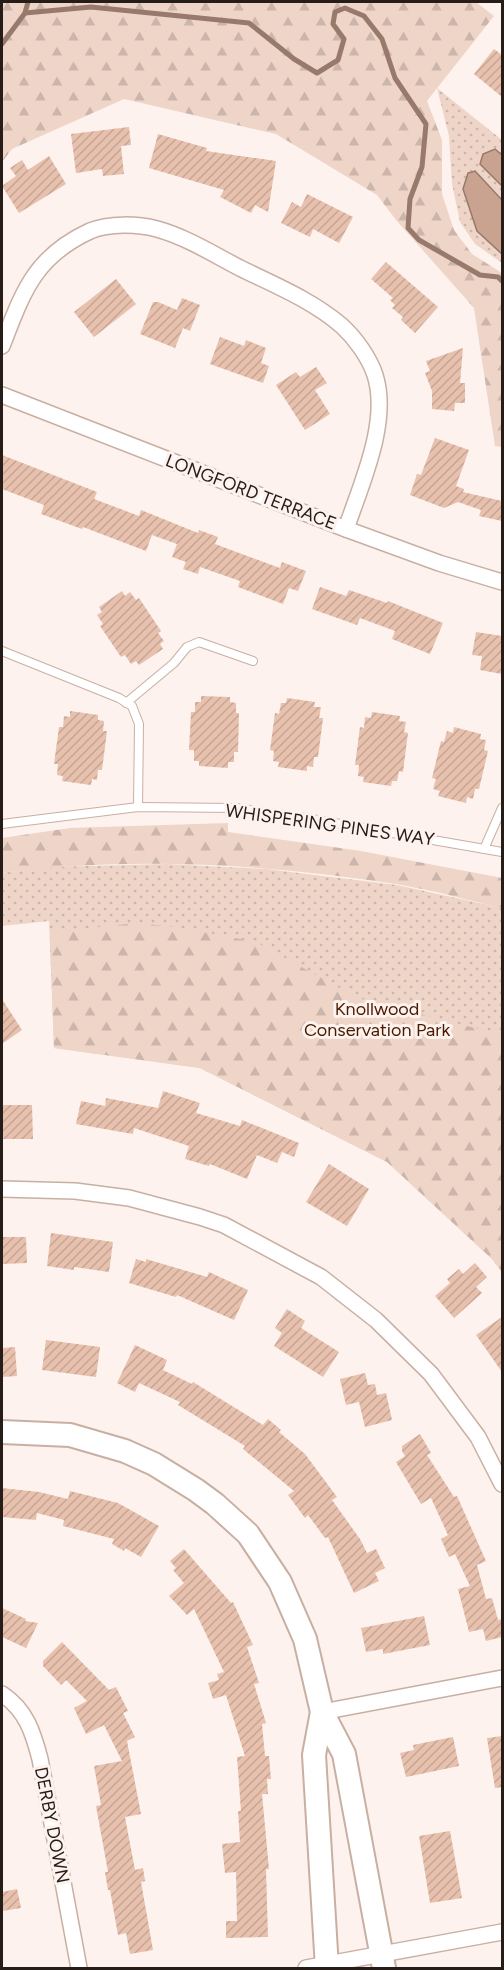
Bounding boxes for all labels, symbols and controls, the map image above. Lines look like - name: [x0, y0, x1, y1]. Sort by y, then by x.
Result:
- street label: LONGFORD TERRACE: [163, 449, 339, 535]
- street label: WHISPERING PINES WAY: [224, 799, 436, 851]
- park label: Knollwood Conservation Park: [304, 998, 450, 1041]
- street label: DERBY DOWN: [30, 1765, 74, 1885]

